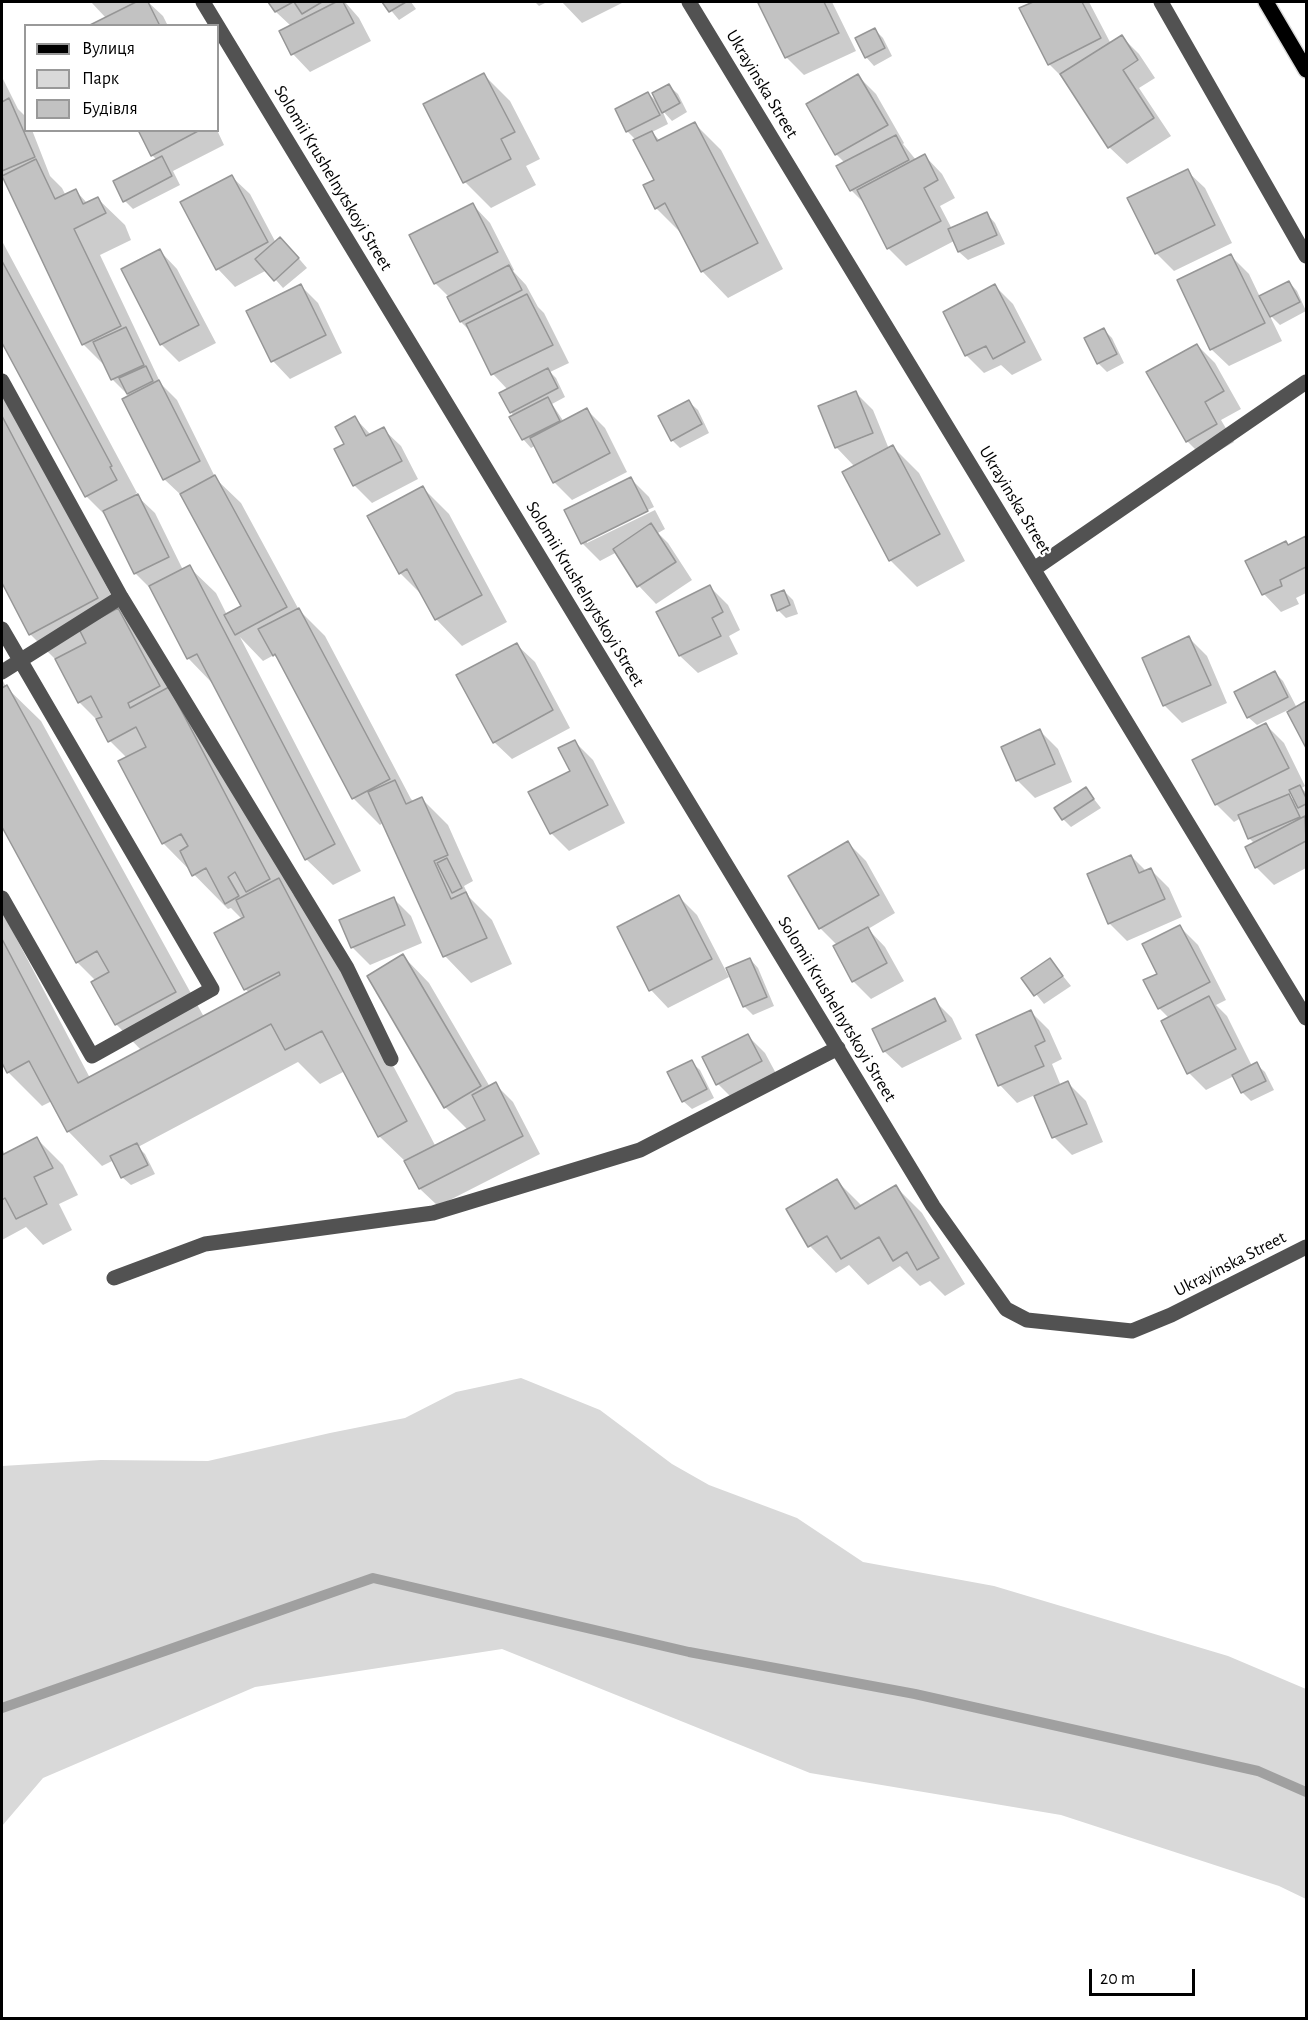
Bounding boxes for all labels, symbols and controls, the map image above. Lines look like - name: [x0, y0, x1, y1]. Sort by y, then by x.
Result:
- legend: [24, 24, 219, 132]
- street label: Ukrayinska Street: [721, 26, 803, 142]
- text: Вулиця: [82, 40, 135, 58]
- text: Парк: [82, 70, 119, 88]
- street label: Solomii Krushelnytskoyi Street: [269, 81, 397, 275]
- text: Будівля: [82, 100, 138, 118]
- street label: Ukrayinska Street: [974, 442, 1056, 558]
- street label: Solomii Krushelnytskoyi Street: [521, 497, 649, 691]
- street label: Solomii Krushelnytskoyi Street: [773, 912, 901, 1106]
- street label: Ukrayinska Street: [1170, 1227, 1290, 1301]
- scale bar: [1092, 1957, 1198, 1995]
- text: 20 m: [1100, 1970, 1135, 1988]

